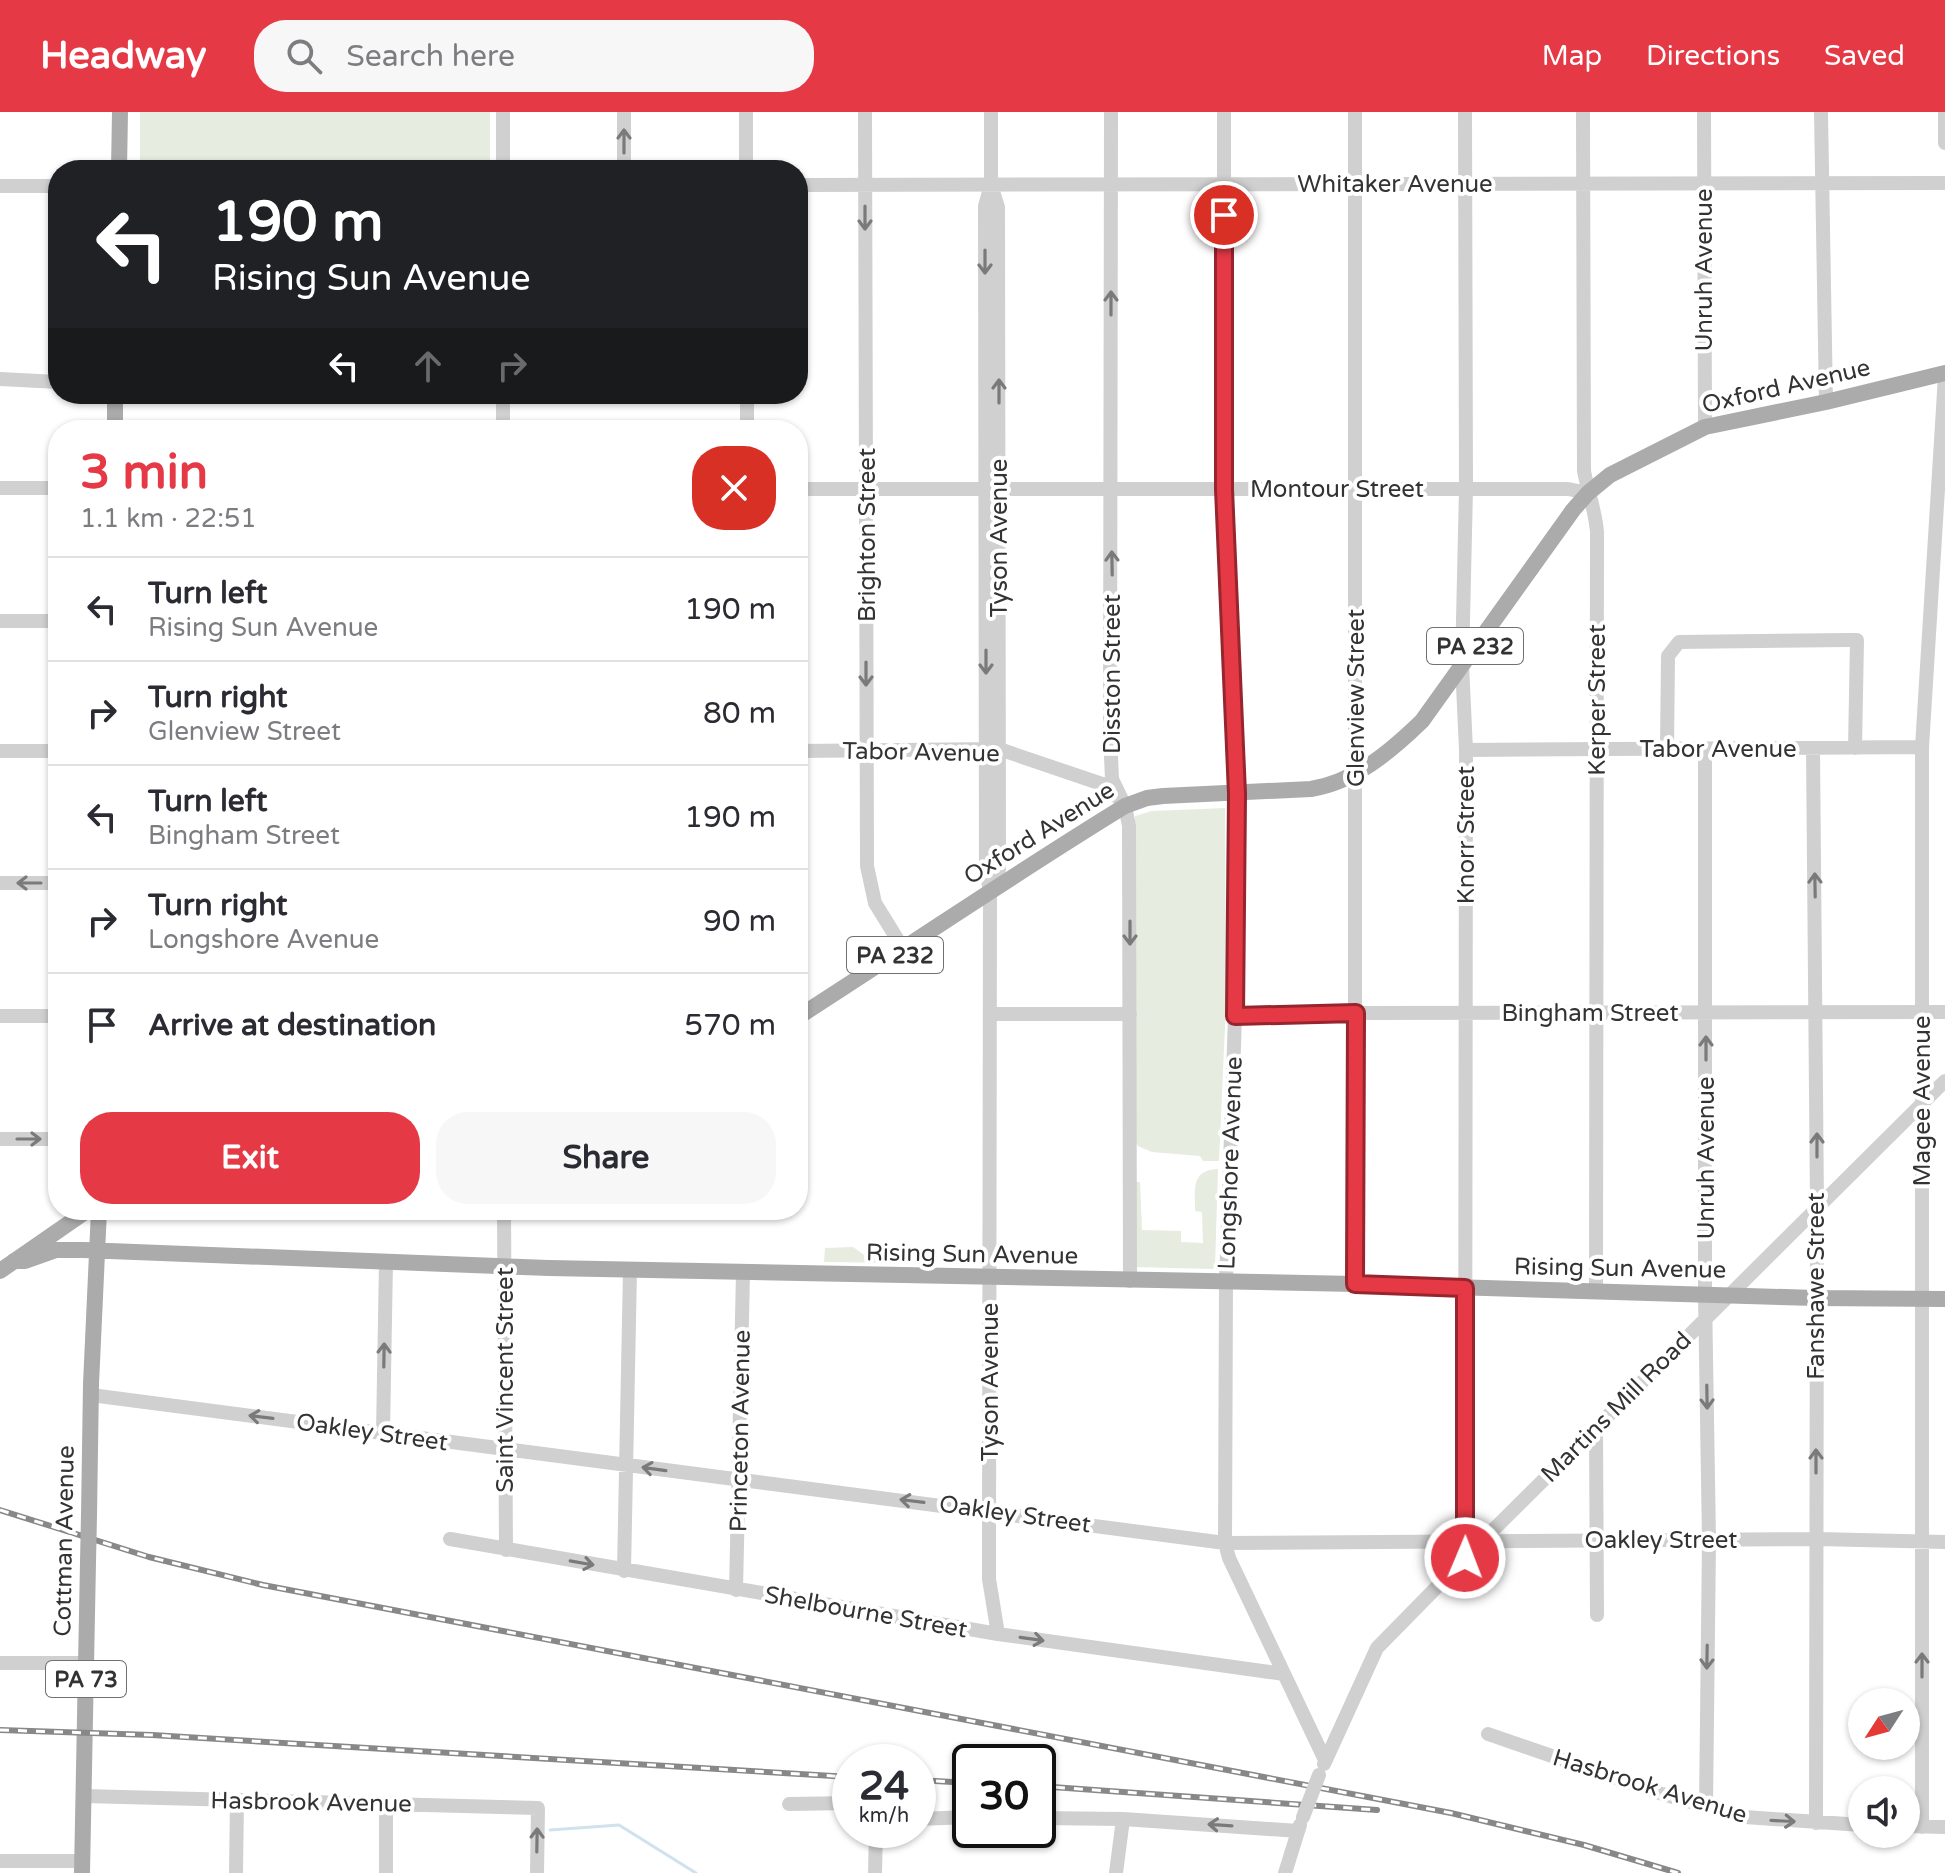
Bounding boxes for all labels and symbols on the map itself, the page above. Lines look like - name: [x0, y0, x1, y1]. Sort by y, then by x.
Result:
- one-way arrow: [616, 128, 632, 155]
- street label: Whitaker Avenue: [1297, 170, 1493, 199]
- pin: [1190, 181, 1258, 249]
- street label: Unruh Avenue: [1690, 189, 1719, 351]
- one-way arrow: [857, 204, 873, 231]
- one-way arrow: [977, 248, 993, 275]
- one-way arrow: [1103, 290, 1119, 317]
- street label: Oxford Avenue: [1699, 353, 1873, 420]
- one-way arrow: [991, 378, 1007, 405]
- street label: Brighton Street: [853, 448, 882, 622]
- street label: Tyson Avenue: [985, 459, 1014, 617]
- street label: Montour Street: [1250, 475, 1424, 504]
- one-way arrow: [1104, 550, 1120, 577]
- street label: Disston Street: [1098, 594, 1127, 754]
- street label: Glenview Street: [1342, 609, 1371, 787]
- street label: Kerper Street: [1583, 624, 1612, 776]
- road number: PA 232: [1427, 628, 1523, 664]
- one-way arrow: [978, 648, 993, 675]
- one-way arrow: [858, 660, 874, 687]
- street label: Tabor Avenue: [1639, 735, 1797, 764]
- street label: Tabor Avenue: [842, 737, 1000, 768]
- street label: Knorr Street: [1452, 766, 1481, 904]
- street label: Oxford Avenue: [959, 776, 1120, 891]
- one-way arrow: [1807, 872, 1823, 899]
- one-way arrow: [16, 875, 43, 891]
- one-way arrow: [1122, 919, 1138, 946]
- road number: PA 232: [847, 937, 943, 973]
- street label: Bingham Street: [1501, 999, 1679, 1028]
- street label: Magee Avenue: [1908, 1015, 1937, 1187]
- one-way arrow: [1698, 1035, 1714, 1062]
- street label: Longshore Avenue: [1212, 1056, 1249, 1270]
- street label: Unruh Avenue: [1692, 1077, 1721, 1239]
- one-way arrow: [15, 1131, 42, 1147]
- one-way arrow: [1809, 1132, 1825, 1159]
- street label: Fanshawe Street: [1802, 1192, 1831, 1380]
- street label: Rising Sun Avenue: [866, 1238, 1078, 1271]
- street label: Rising Sun Avenue: [1514, 1252, 1726, 1285]
- street label: Saint Vincent Street: [491, 1267, 520, 1493]
- street label: Tyson Avenue: [976, 1303, 1005, 1461]
- street label: Martins Mill Road: [1535, 1326, 1698, 1489]
- street label: Princeton Avenue: [724, 1330, 757, 1532]
- one-way arrow: [377, 1342, 392, 1369]
- one-way arrow: [1699, 1383, 1714, 1410]
- street label: Oakley Street: [294, 1407, 450, 1457]
- one-way arrow: [248, 1410, 275, 1425]
- street label: Cottman Avenue: [48, 1445, 81, 1637]
- one-way arrow: [1808, 1448, 1824, 1475]
- one-way arrow: [642, 1461, 667, 1476]
- street label: Oakley Street: [937, 1489, 1093, 1539]
- one-way arrow: [900, 1493, 925, 1508]
- position arrow: [1423, 1516, 1507, 1600]
- street label: Oakley Street: [1585, 1526, 1737, 1555]
- one-way arrow: [569, 1557, 595, 1572]
- street label: Shelbourne Street: [762, 1580, 970, 1645]
- one-way arrow: [1019, 1632, 1044, 1647]
- one-way arrow: [1700, 1643, 1715, 1670]
- one-way arrow: [1915, 1652, 1930, 1679]
- road number: PA 73: [46, 1661, 126, 1697]
- north arrow: [1848, 1688, 1920, 1760]
- street label: Hasbrook Avenue: [1549, 1743, 1750, 1830]
- speed limit sign: 30: [952, 1744, 1056, 1848]
- street label: Hasbrook Avenue: [210, 1786, 412, 1819]
- one-way arrow: [1769, 1814, 1796, 1829]
- one-way arrow: [1207, 1817, 1234, 1832]
- one-way arrow: [530, 1827, 545, 1854]

